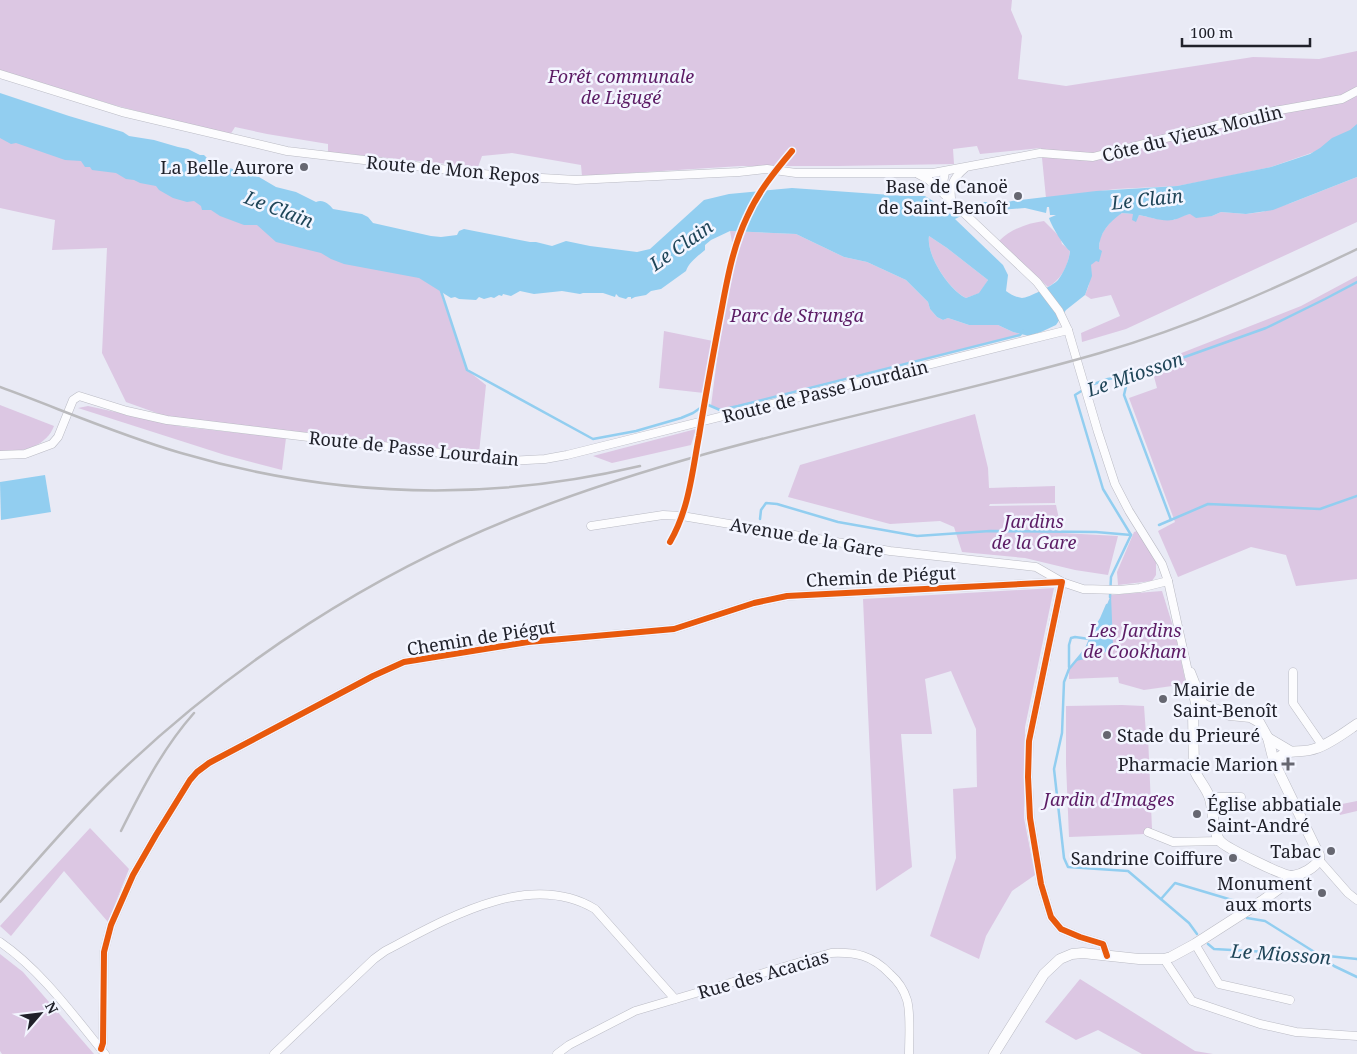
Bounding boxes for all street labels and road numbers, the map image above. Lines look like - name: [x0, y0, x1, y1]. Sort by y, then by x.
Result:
- street label: Côte du Vieux Moulin: [1099, 99, 1285, 167]
- street label: Route de Mon Repos: [365, 149, 541, 189]
- street label: Route de Passe Lourdain: [720, 354, 931, 428]
- street label: Route de Passe Lourdain: [308, 425, 521, 471]
- street label: Avenue de la Gare: [728, 512, 886, 562]
- street label: Chemin de Piégut: [805, 560, 957, 592]
- street label: Chemin de Piégut: [405, 613, 557, 661]
- street label: Rue des Acacias: [695, 944, 831, 1004]

